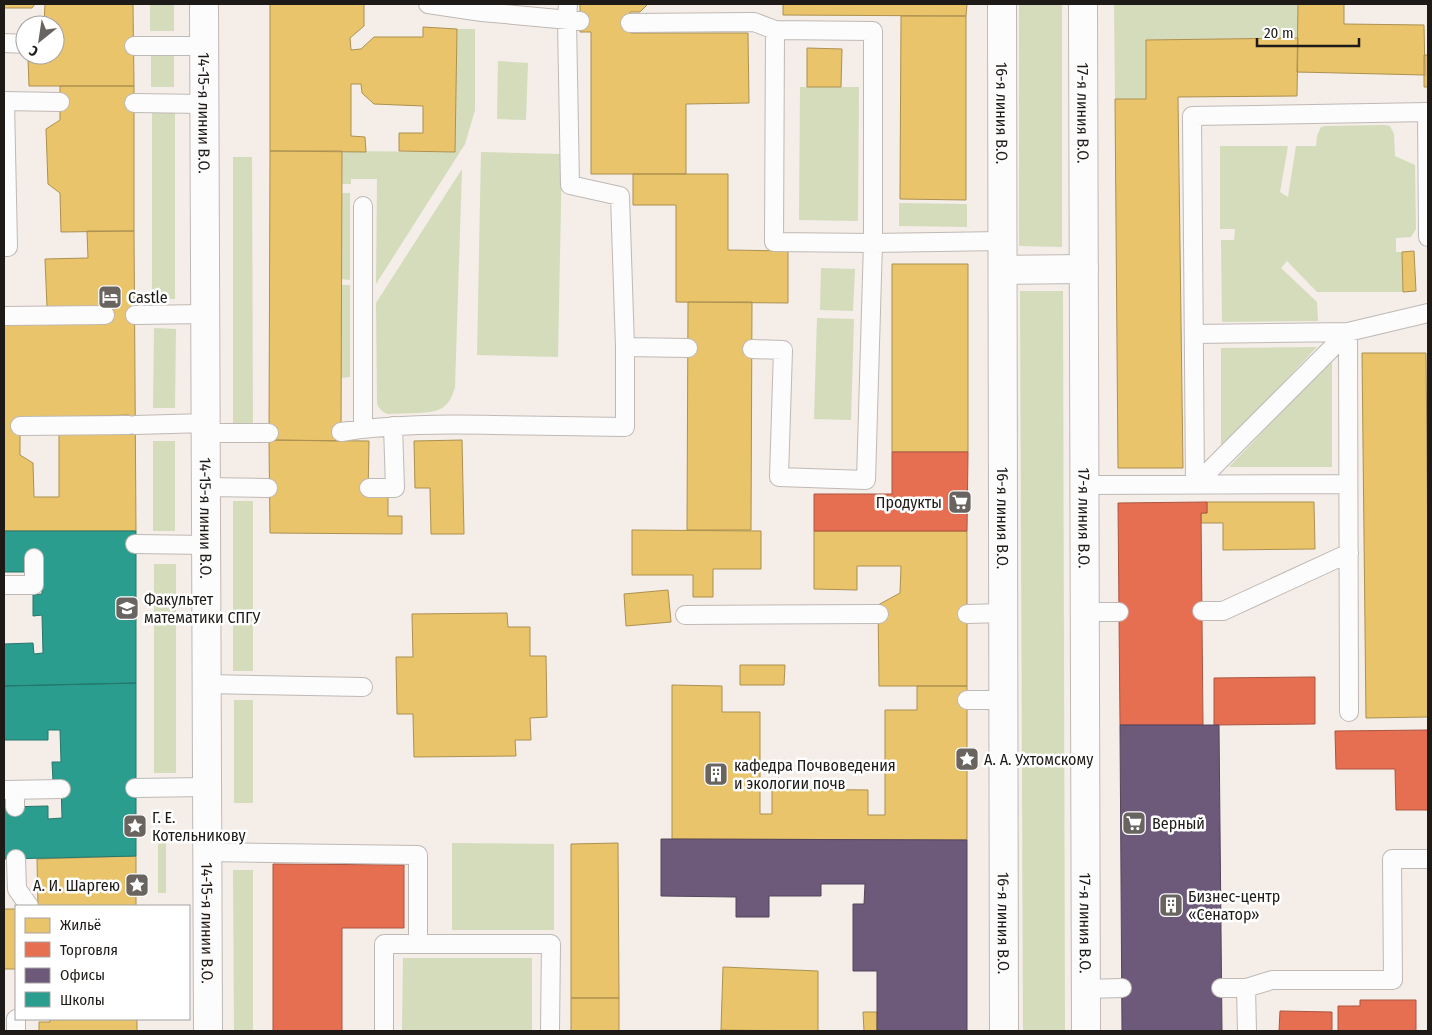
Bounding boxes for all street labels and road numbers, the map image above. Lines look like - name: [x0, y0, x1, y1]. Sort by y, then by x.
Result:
- street label: 14-15-я линии В.О.: [195, 52, 214, 174]
- street label: 16-я линия В.О.: [993, 62, 1012, 164]
- street label: 17-я линия В.О.: [1074, 63, 1093, 163]
- street label: 14-15-я линии В.О.: [196, 457, 216, 579]
- street label: 16-я линия В.О.: [993, 467, 1013, 569]
- street label: 17-я линия В.О.: [1075, 468, 1094, 568]
- street label: 14-15-я линии В.О.: [198, 862, 217, 984]
- street label: 16-я линия В.О.: [994, 872, 1013, 974]
- street label: 17-я линия В.О.: [1076, 873, 1095, 973]

